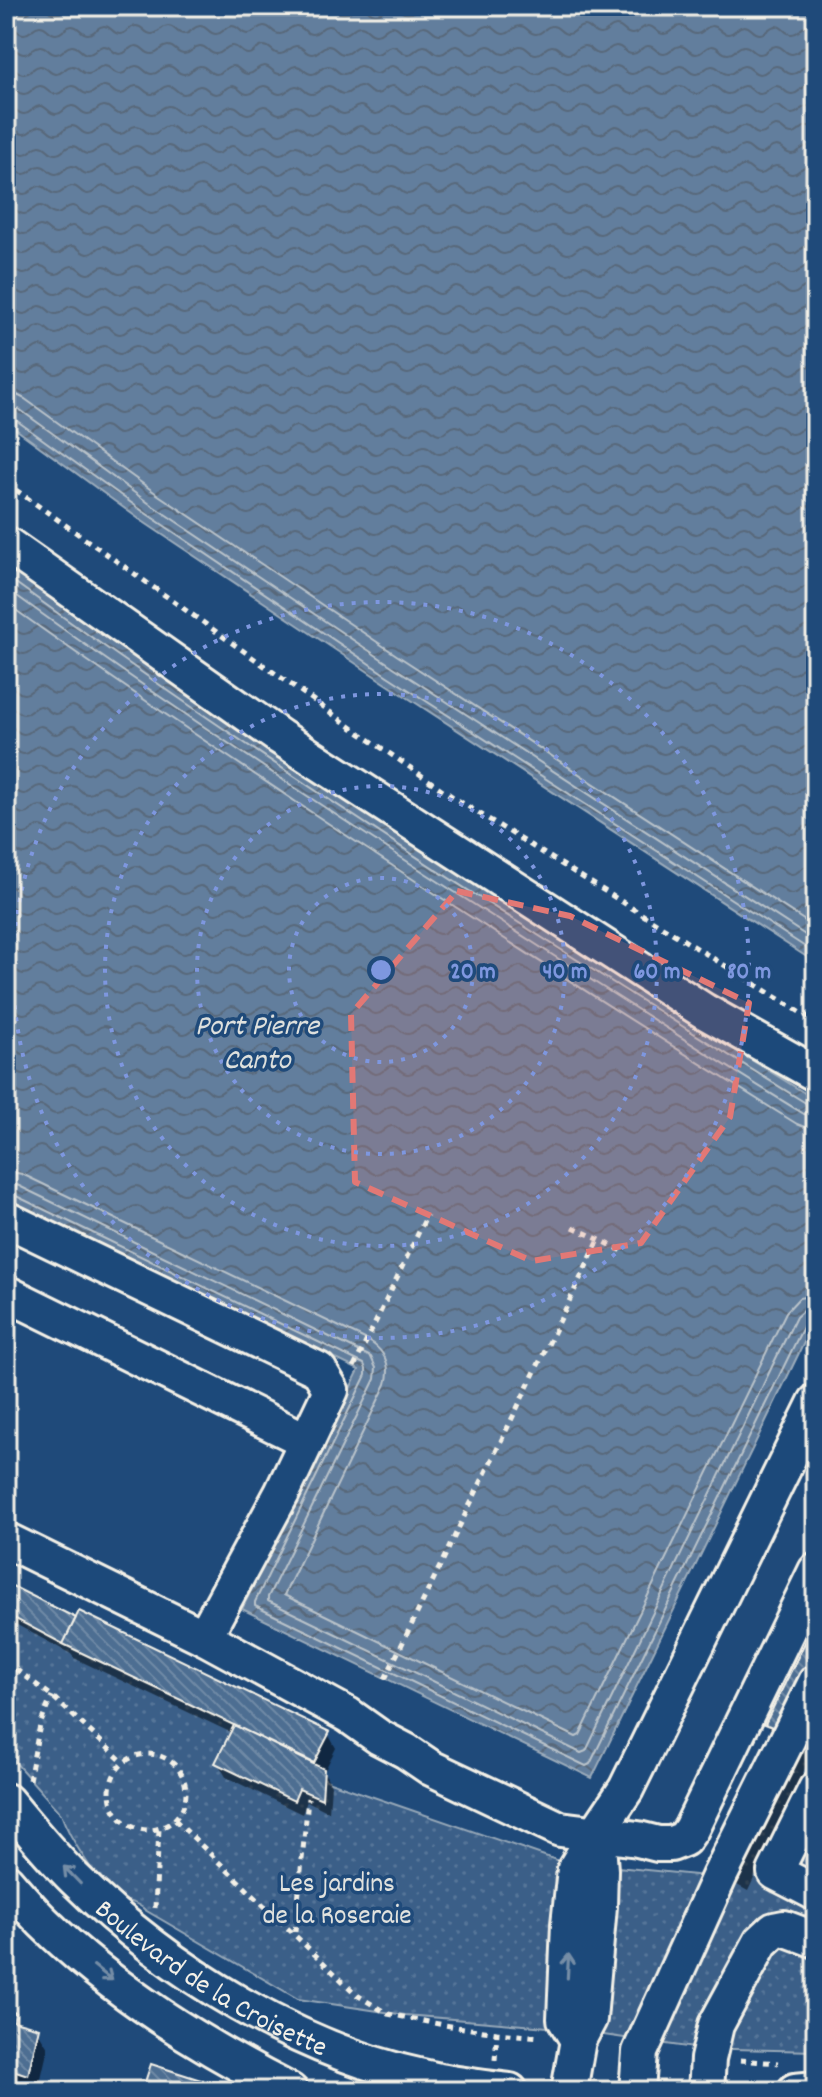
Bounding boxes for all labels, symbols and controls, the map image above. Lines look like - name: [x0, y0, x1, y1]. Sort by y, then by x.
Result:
- centre of rings: [367, 956, 395, 984]
- text: 20 m: [450, 956, 496, 990]
- text: 40 m: [542, 956, 588, 990]
- text: 60 m: [634, 956, 680, 990]
- text: 80 m: [727, 956, 771, 990]
- water label: Port Pierre Canto: [195, 1007, 321, 1084]
- one-way arrow: [63, 1866, 82, 1885]
- park label: Les jardins de la Roseraie: [262, 1866, 412, 1938]
- street label: Boulevard de la Croisette: [84, 1892, 332, 2070]
- one-way arrow: [560, 1953, 575, 1980]
- one-way arrow: [92, 1965, 113, 1982]

